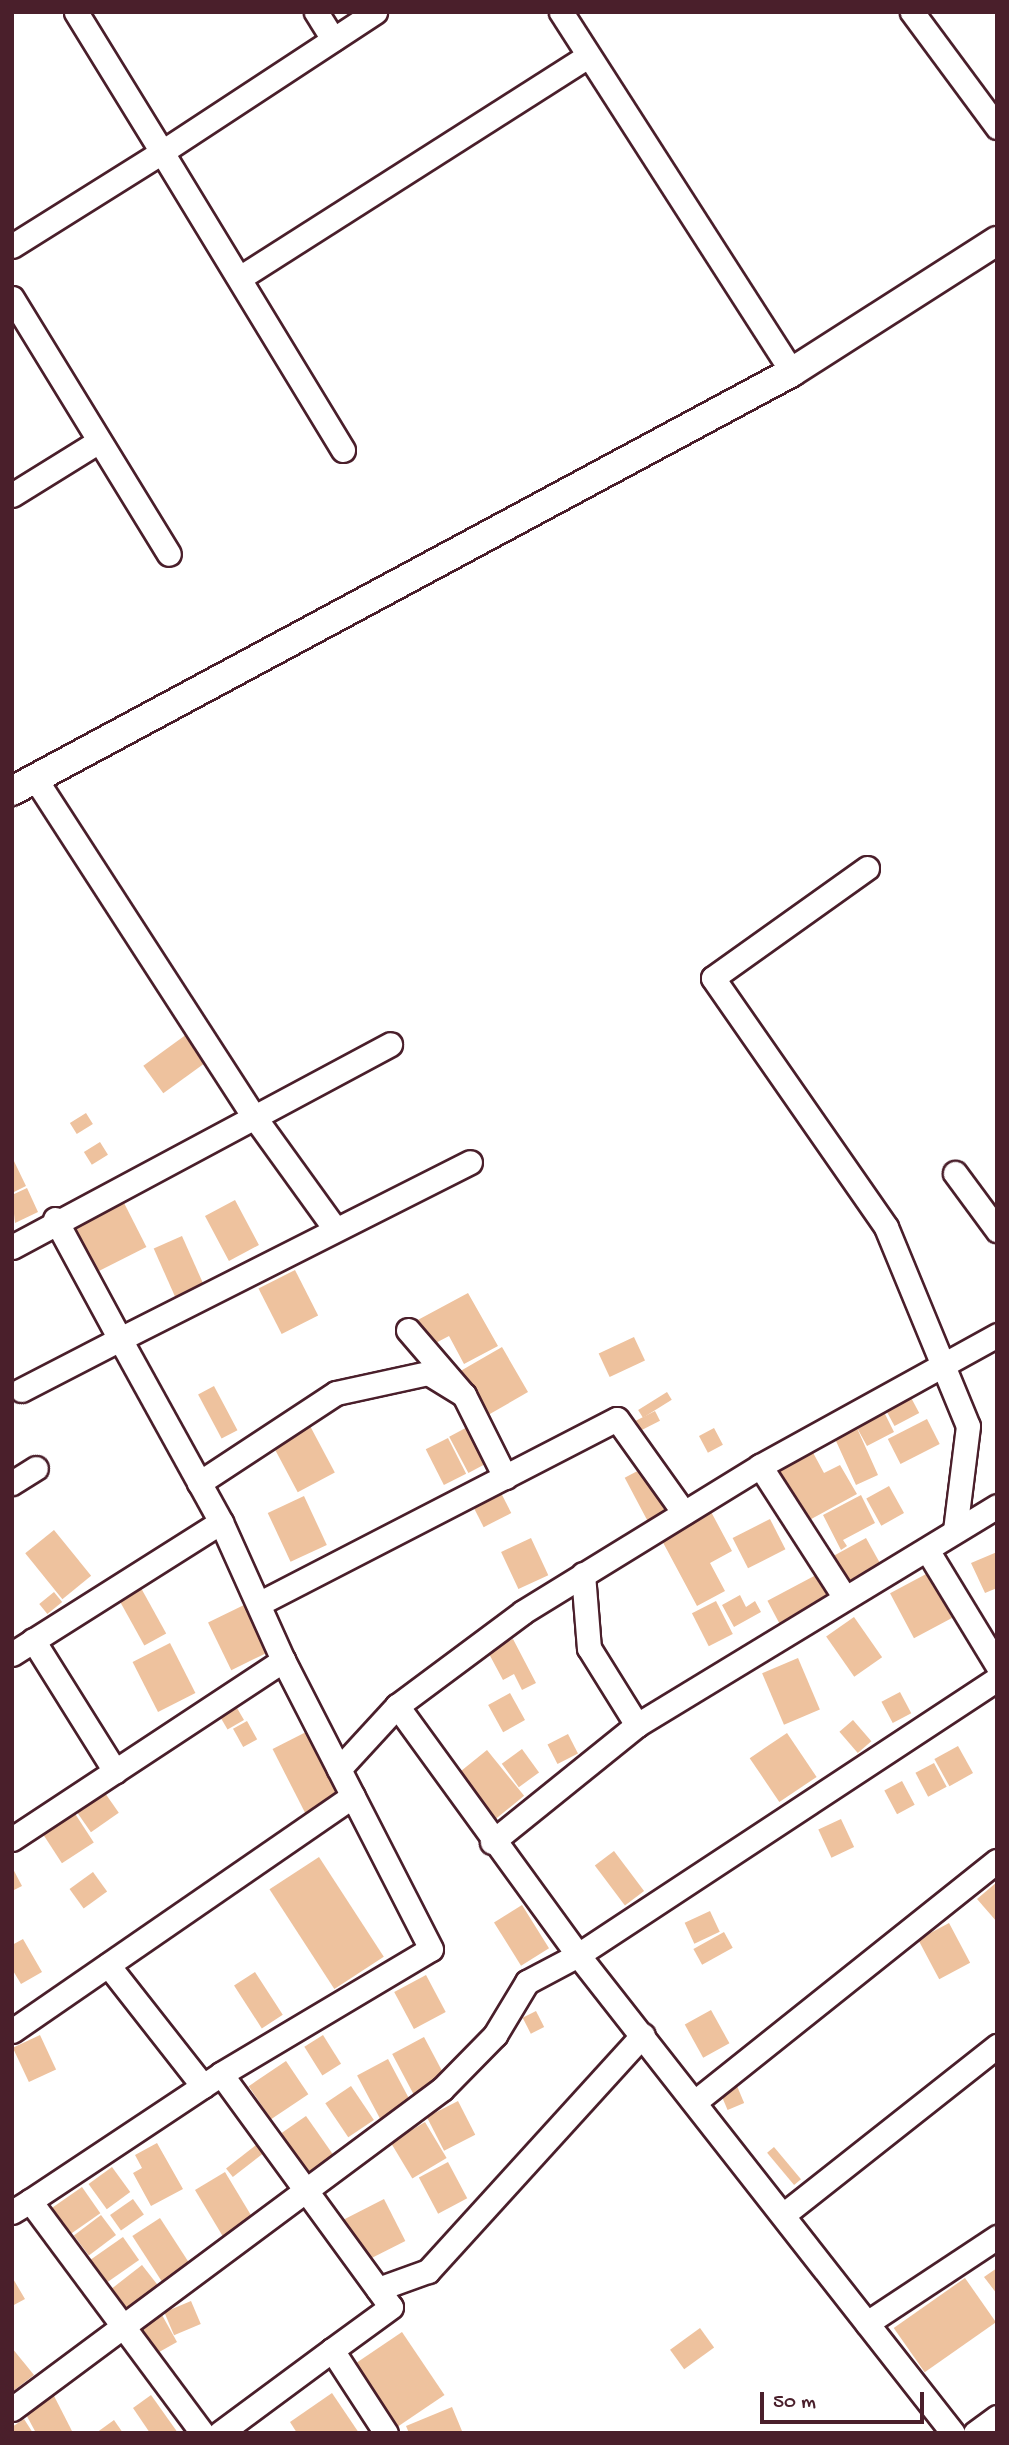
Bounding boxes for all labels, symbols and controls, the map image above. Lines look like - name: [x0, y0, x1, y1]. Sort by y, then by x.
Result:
- scale bar: [764, 2378, 928, 2422]
- text: 50 m: [773, 2391, 816, 2416]

